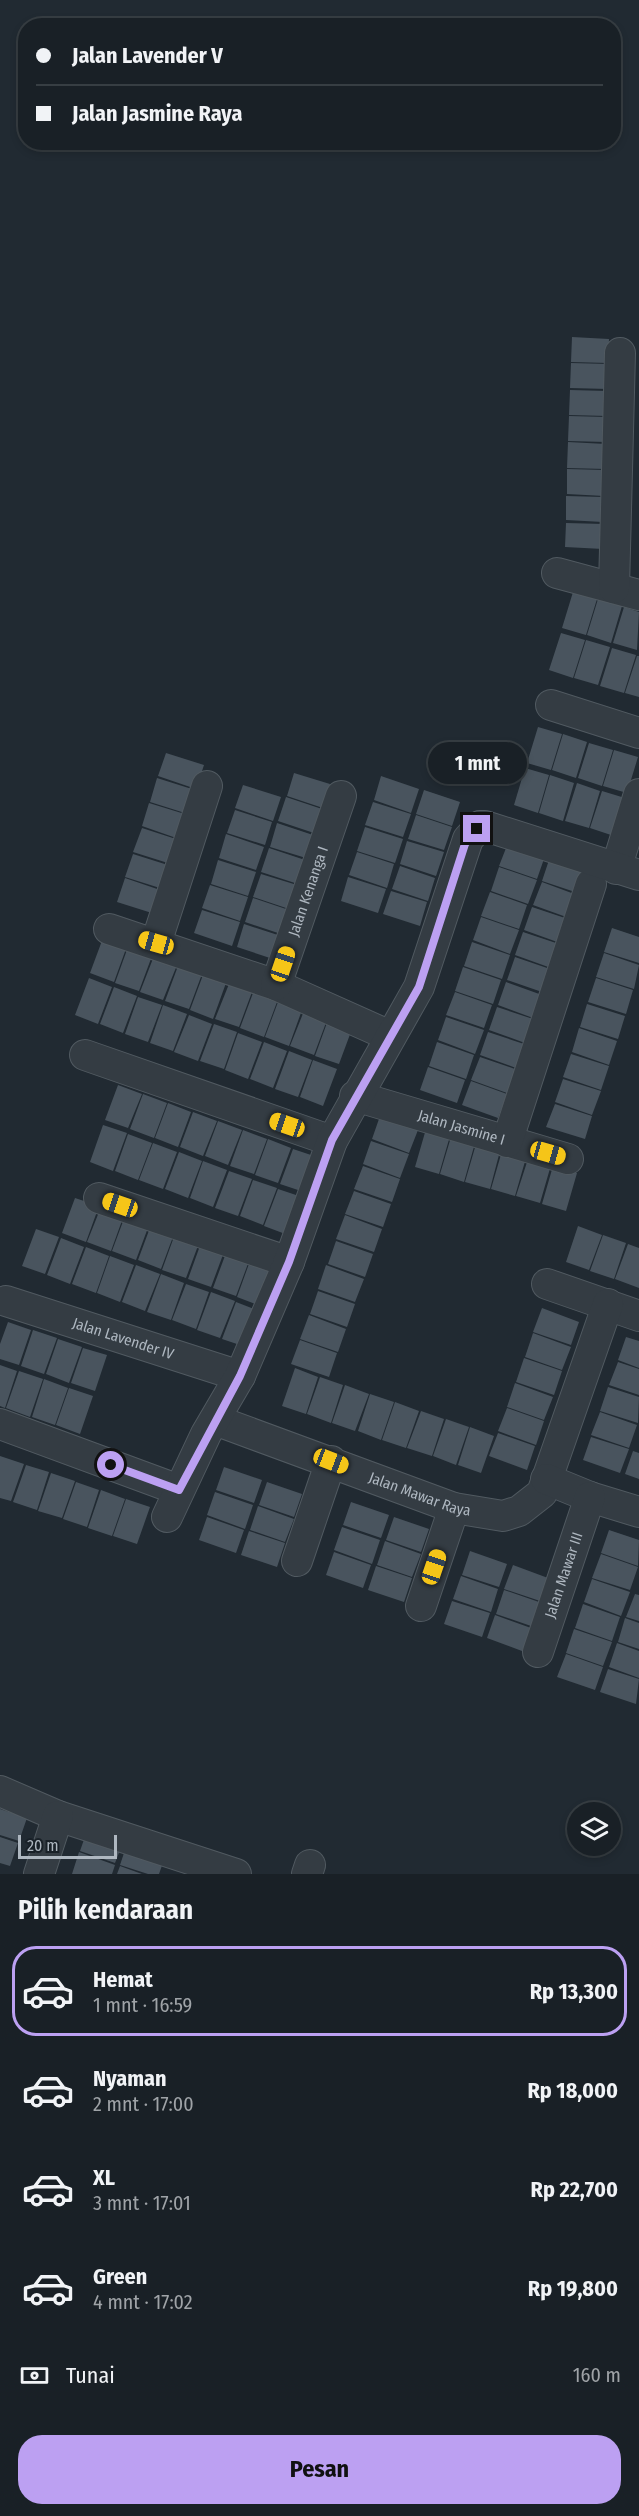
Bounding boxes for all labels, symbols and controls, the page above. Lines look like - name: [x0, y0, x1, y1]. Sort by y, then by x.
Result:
- text: Jalan Lavender V: [72, 42, 223, 69]
- text: Jalan Jasmine Raya: [72, 100, 242, 127]
- callout: 1 mnt: [428, 742, 526, 784]
- text: 1 mnt: [455, 751, 500, 775]
- route end: [463, 815, 490, 842]
- street label: Jalan Kenanga I: [284, 844, 332, 939]
- car: [136, 929, 176, 957]
- car: [269, 944, 297, 984]
- street label: Jalan Jasmine I: [416, 1106, 507, 1149]
- car: [267, 1111, 307, 1139]
- car: [528, 1139, 568, 1167]
- car: [100, 1191, 140, 1219]
- street label: Jalan Lavender IV: [70, 1314, 176, 1363]
- car: [311, 1446, 351, 1476]
- route start: [97, 1451, 124, 1478]
- street label: Jalan Mawar Raya: [366, 1468, 472, 1520]
- street label: Jalan Mawar III: [541, 1530, 587, 1621]
- car: [420, 1547, 448, 1587]
- map controls: [567, 1802, 621, 1856]
- button: layers: [567, 1802, 621, 1856]
- scale bar: [18, 1832, 117, 1860]
- text: 20 m: [27, 1836, 58, 1855]
- text: Pilih kendaraan: [18, 1894, 193, 1926]
- icon: car: [21, 1964, 75, 2018]
- text: Hemat: [93, 1966, 153, 1993]
- text: Rp 13,300: [530, 1978, 618, 2005]
- text: 1 mnt · 16:59: [93, 1993, 192, 2017]
- icon: car: [21, 2063, 75, 2117]
- text: Nyaman: [93, 2065, 166, 2092]
- text: Rp 18,000: [527, 2077, 618, 2104]
- text: 2 mnt · 17:00: [93, 2092, 194, 2116]
- icon: car: [21, 2162, 75, 2216]
- text: XL: [93, 2164, 115, 2191]
- text: Rp 22,700: [531, 2176, 618, 2203]
- text: 3 mnt · 17:01: [93, 2191, 191, 2215]
- icon: car: [21, 2261, 75, 2315]
- text: Green: [93, 2263, 147, 2290]
- text: Rp 19,800: [528, 2275, 618, 2302]
- text: 4 mnt · 17:02: [93, 2290, 193, 2314]
- icon: cash: [18, 2359, 51, 2392]
- text: Tunai: [66, 2362, 115, 2389]
- text: 160 m: [573, 2363, 621, 2387]
- button: Pesan: [18, 2435, 621, 2504]

